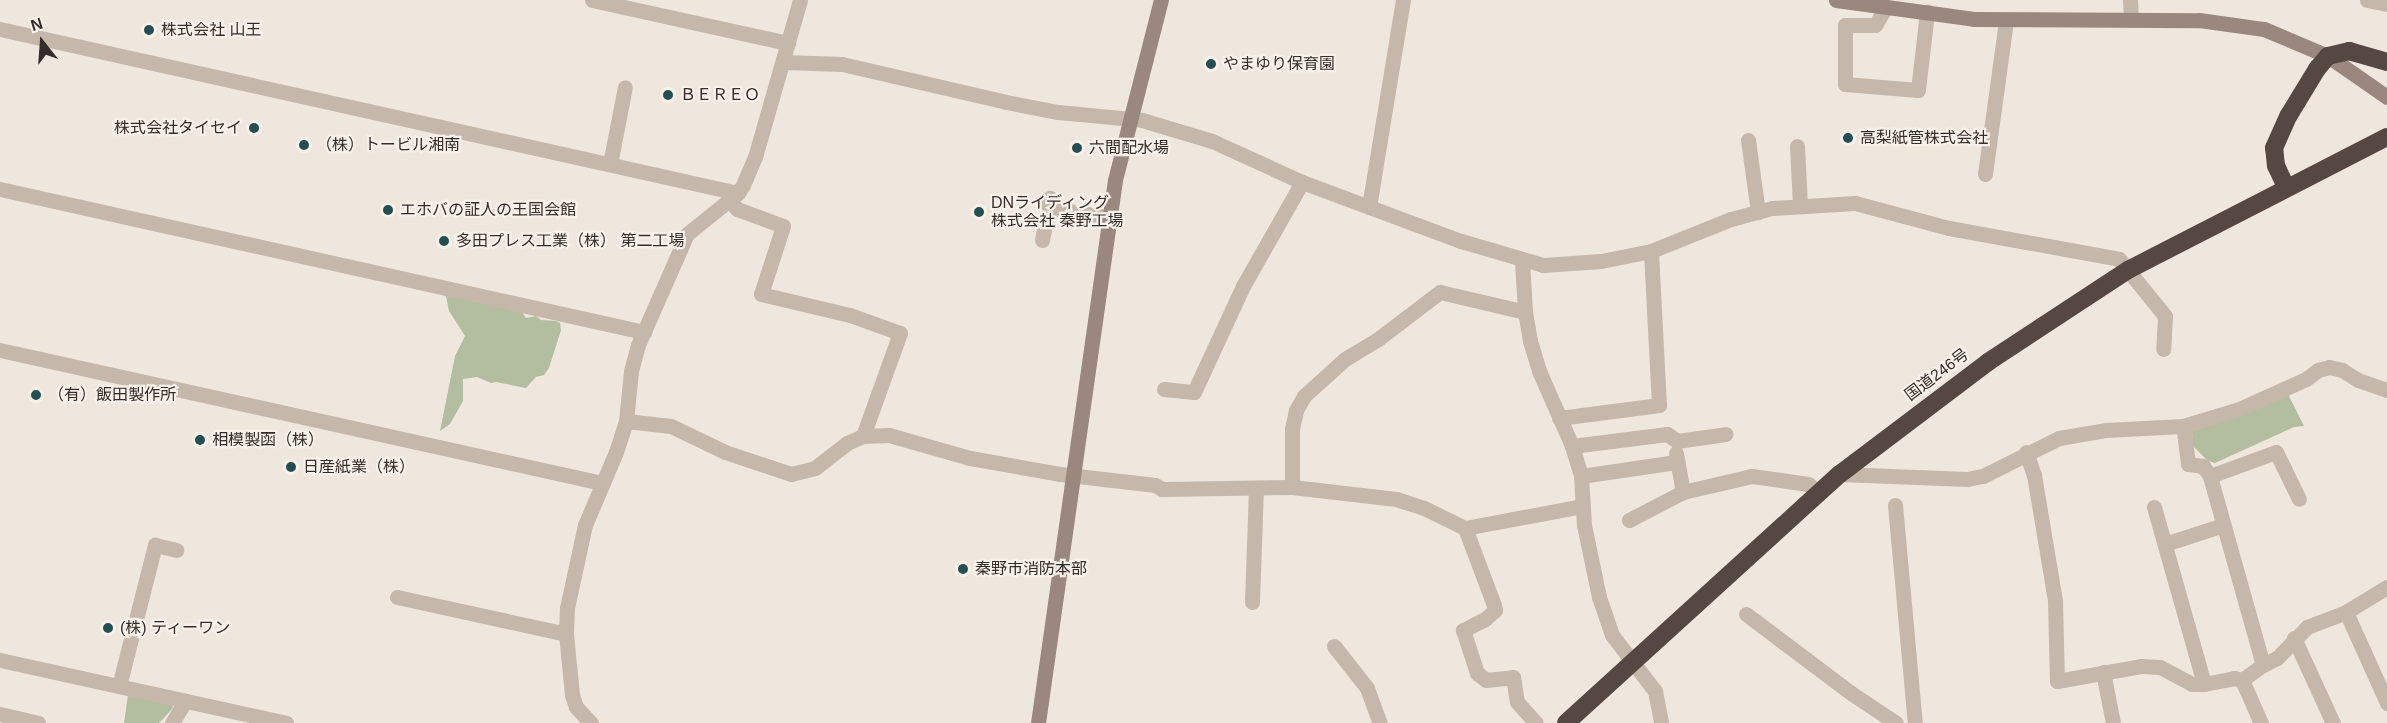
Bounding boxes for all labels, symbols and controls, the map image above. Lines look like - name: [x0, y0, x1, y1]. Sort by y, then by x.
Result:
- north arrow: [12, 12, 72, 72]
- text: N: [29, 14, 45, 34]
- place label: 株式会社 山王: [161, 20, 261, 40]
- marker: 株式会社 山王: [142, 23, 156, 37]
- place label: やまゆり保育園: [1223, 54, 1335, 74]
- marker: やまゆり保育園: [1204, 57, 1218, 71]
- place label: ＢＥＲＥＯ: [680, 85, 760, 105]
- marker: ＢＥＲＥＯ: [661, 88, 675, 102]
- place label: 株式会社タイセイ: [114, 118, 242, 138]
- marker: 株式会社タイセイ: [247, 121, 261, 135]
- place label: 高梨紙管株式会社: [1860, 128, 1988, 148]
- marker: 高梨紙管株式会社: [1841, 131, 1855, 145]
- place label: （株）トービル湘南: [316, 135, 460, 155]
- marker: （株）トービル湘南: [297, 138, 311, 152]
- place label: 六間配水場: [1089, 138, 1169, 158]
- marker: 六間配水場: [1070, 141, 1084, 155]
- place label: DNライディング 株式会社 秦野工場: [991, 193, 1123, 231]
- place label: エホバの証人の王国会館: [400, 200, 576, 220]
- marker: エホバの証人の王国会館: [381, 203, 395, 217]
- marker: DNライディング 株式会社 秦野工場: [972, 205, 986, 219]
- place label: 多田プレス工業（株） 第二工場: [456, 231, 684, 251]
- marker: 多田プレス工業（株） 第二工場: [437, 234, 451, 248]
- street label: 国道246号: [1901, 345, 1973, 405]
- place label: （有）飯田製作所: [48, 385, 176, 405]
- marker: （有）飯田製作所: [29, 388, 43, 402]
- place label: 相模製函（株）: [212, 430, 324, 450]
- marker: 相模製函（株）: [193, 433, 207, 447]
- place label: 日産紙業（株）: [303, 457, 415, 477]
- marker: 日産紙業（株）: [284, 460, 298, 474]
- place label: 秦野市消防本部: [975, 559, 1087, 579]
- marker: 秦野市消防本部: [956, 562, 970, 576]
- place label: (株) ティーワン: [120, 618, 231, 638]
- marker: (株) ティーワン: [101, 621, 115, 635]

